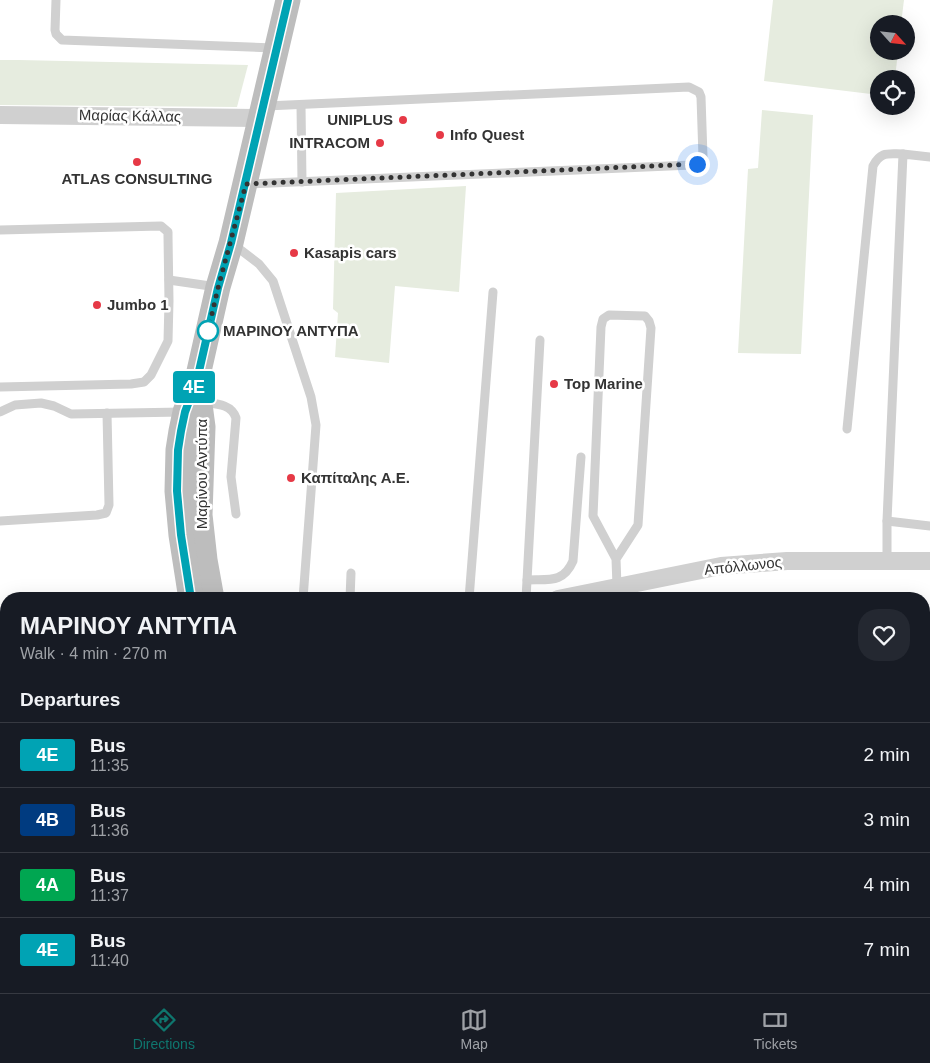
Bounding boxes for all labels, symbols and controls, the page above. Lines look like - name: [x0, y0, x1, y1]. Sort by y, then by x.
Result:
- north arrow: [870, 15, 915, 60]
- map controls: [870, 15, 915, 115]
- button: locate: [870, 70, 915, 115]
- street label: Μαρίας Κάλλας: [79, 106, 181, 125]
- place label: UNIPLUS: [327, 111, 393, 128]
- marker: UNIPLUS: [397, 114, 409, 126]
- place label: Info Quest: [450, 126, 524, 143]
- marker: Info Quest: [434, 129, 446, 141]
- place label: INTRACOM: [289, 134, 370, 151]
- marker: INTRACOM: [374, 137, 386, 149]
- your location: [685, 152, 710, 177]
- marker: ATLAS CONSULTING: [131, 156, 143, 168]
- place label: ATLAS CONSULTING: [61, 170, 213, 187]
- place label: Kasapis cars: [304, 244, 397, 261]
- marker: Kasapis cars: [288, 247, 300, 259]
- place label: Jumbo 1: [107, 296, 169, 313]
- marker: Jumbo 1: [91, 299, 103, 311]
- marker: ΜΑΡΙΝΟΥ ΑΝΤΥΠΑ: [197, 320, 219, 342]
- place label: ΜΑΡΙΝΟΥ ΑΝΤΥΠΑ: [223, 322, 359, 339]
- line badge: 4Ε: [172, 371, 216, 403]
- place label: Top Marine: [564, 375, 643, 392]
- text: 4Ε: [183, 377, 205, 397]
- marker: Top Marine: [548, 378, 560, 390]
- street label: Μαρίνου Αντύπα: [193, 418, 210, 529]
- place label: Καπίταλης Α.Ε.: [301, 469, 410, 486]
- marker: Καπίταλης Α.Ε.: [285, 472, 297, 484]
- street label: Απόλλωνος: [703, 553, 783, 578]
- button: heart: [858, 609, 910, 661]
- text: ΜΑΡΙΝΟΥ ΑΝΤΥΠΑ: [20, 612, 237, 639]
- text: Walk · 4 min · 270 m: [20, 645, 167, 662]
- text: Departures: [20, 689, 120, 710]
- text: Bus: [90, 735, 126, 756]
- text: 2 min: [864, 744, 910, 765]
- text: 4Ε: [36, 745, 59, 765]
- text: 11:35: [90, 757, 129, 774]
- text: Bus: [90, 800, 126, 821]
- text: 3 min: [864, 809, 910, 830]
- text: 4Β: [36, 810, 59, 830]
- text: 11:36: [90, 822, 129, 839]
- text: Bus: [90, 865, 126, 886]
- text: 4 min: [864, 874, 910, 895]
- text: 4Α: [36, 875, 59, 895]
- text: 11:37: [90, 887, 129, 904]
- text: Bus: [90, 930, 126, 951]
- text: 7 min: [864, 939, 910, 960]
- text: 4Ε: [36, 940, 59, 960]
- text: 11:40: [90, 952, 129, 969]
- tab: Directions: [133, 1006, 195, 1052]
- tab: Map: [460, 1006, 488, 1052]
- tab: Tickets: [753, 1006, 797, 1052]

